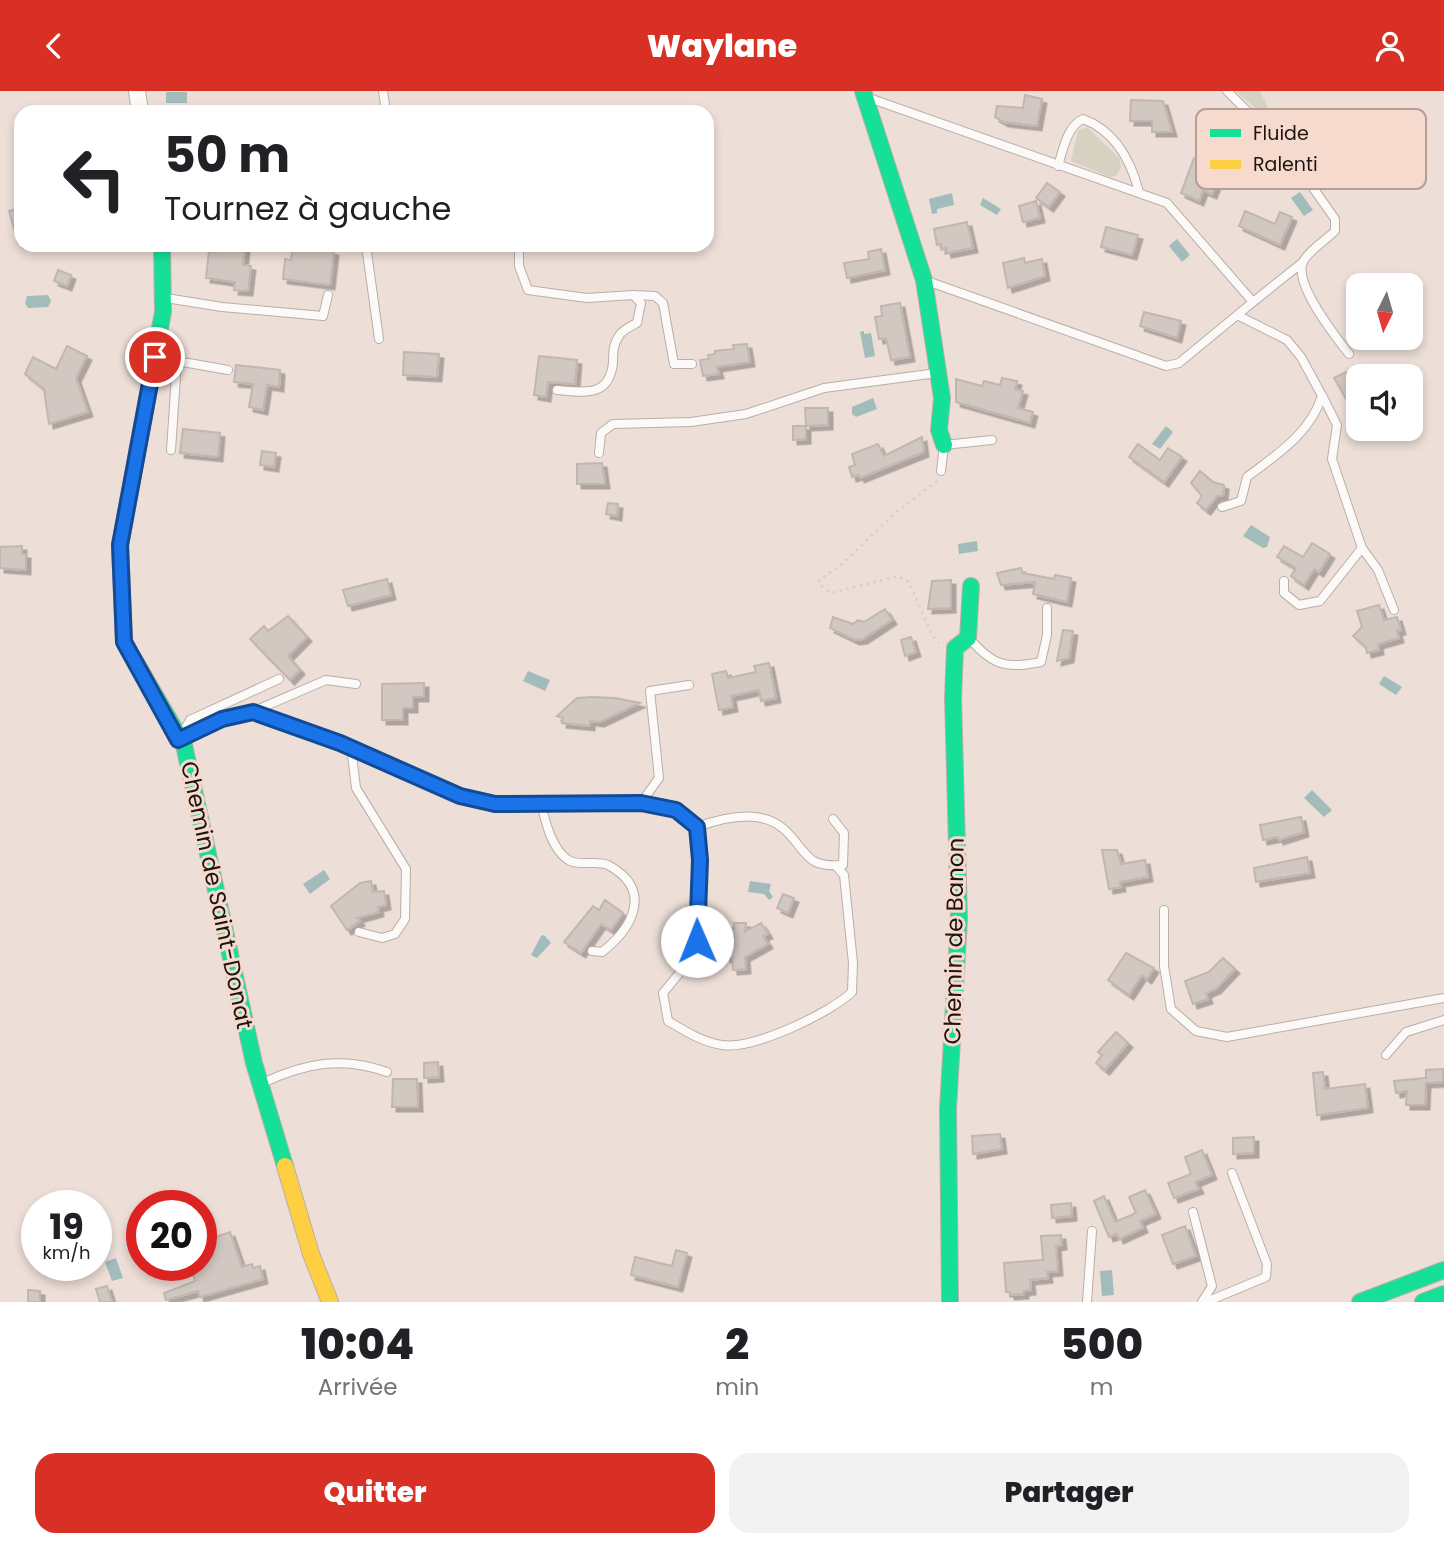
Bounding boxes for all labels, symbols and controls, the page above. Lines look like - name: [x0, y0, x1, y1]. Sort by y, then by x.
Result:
- text: Waylane: [647, 23, 797, 68]
- icon: back: [35, 27, 73, 65]
- icon: person: [1371, 27, 1409, 65]
- legend: [1196, 109, 1426, 189]
- text: Fluide: [1253, 120, 1309, 147]
- text: 50 m: [164, 121, 290, 189]
- icon: left: [49, 133, 140, 224]
- text: Ralenti: [1253, 151, 1318, 178]
- text: Tournez à gauche: [164, 186, 451, 231]
- north arrow: [1346, 273, 1423, 350]
- map controls: [1346, 273, 1423, 441]
- pin: [125, 327, 185, 387]
- icon: arrive: [136, 338, 174, 376]
- button: sound: [1346, 364, 1423, 441]
- street label: Chemin de Saint-Donat: [173, 758, 261, 1032]
- street label: Chemin de Banon: [936, 837, 972, 1045]
- position arrow: [660, 904, 734, 978]
- speed limit sign: 20: [126, 1190, 217, 1281]
- text: 19: [49, 1202, 84, 1251]
- text: km/h: [43, 1240, 90, 1265]
- text: 10:04: [301, 1315, 414, 1374]
- text: 2: [725, 1315, 749, 1374]
- text: 500: [1060, 1315, 1143, 1374]
- text: Arrivée: [318, 1371, 397, 1403]
- text: min: [715, 1371, 759, 1403]
- text: m: [1090, 1371, 1113, 1403]
- button: Quitter: [35, 1453, 715, 1533]
- button: Partager: [729, 1453, 1409, 1533]

